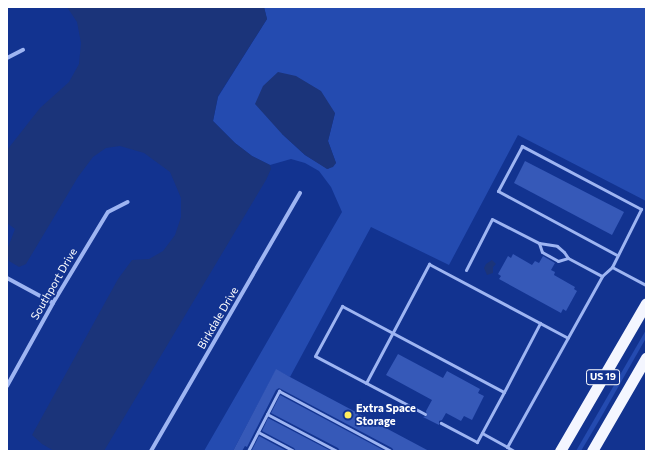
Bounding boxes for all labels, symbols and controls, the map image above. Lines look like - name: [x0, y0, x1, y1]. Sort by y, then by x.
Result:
- street label: Southport Drive: [28, 246, 80, 322]
- street label: Birkdale Drive: [195, 285, 241, 351]
- road number: US 19: [586, 369, 620, 385]
- place label: Extra Space Storage: [356, 402, 416, 428]
- marker: Extra Space Storage: [343, 410, 353, 420]

